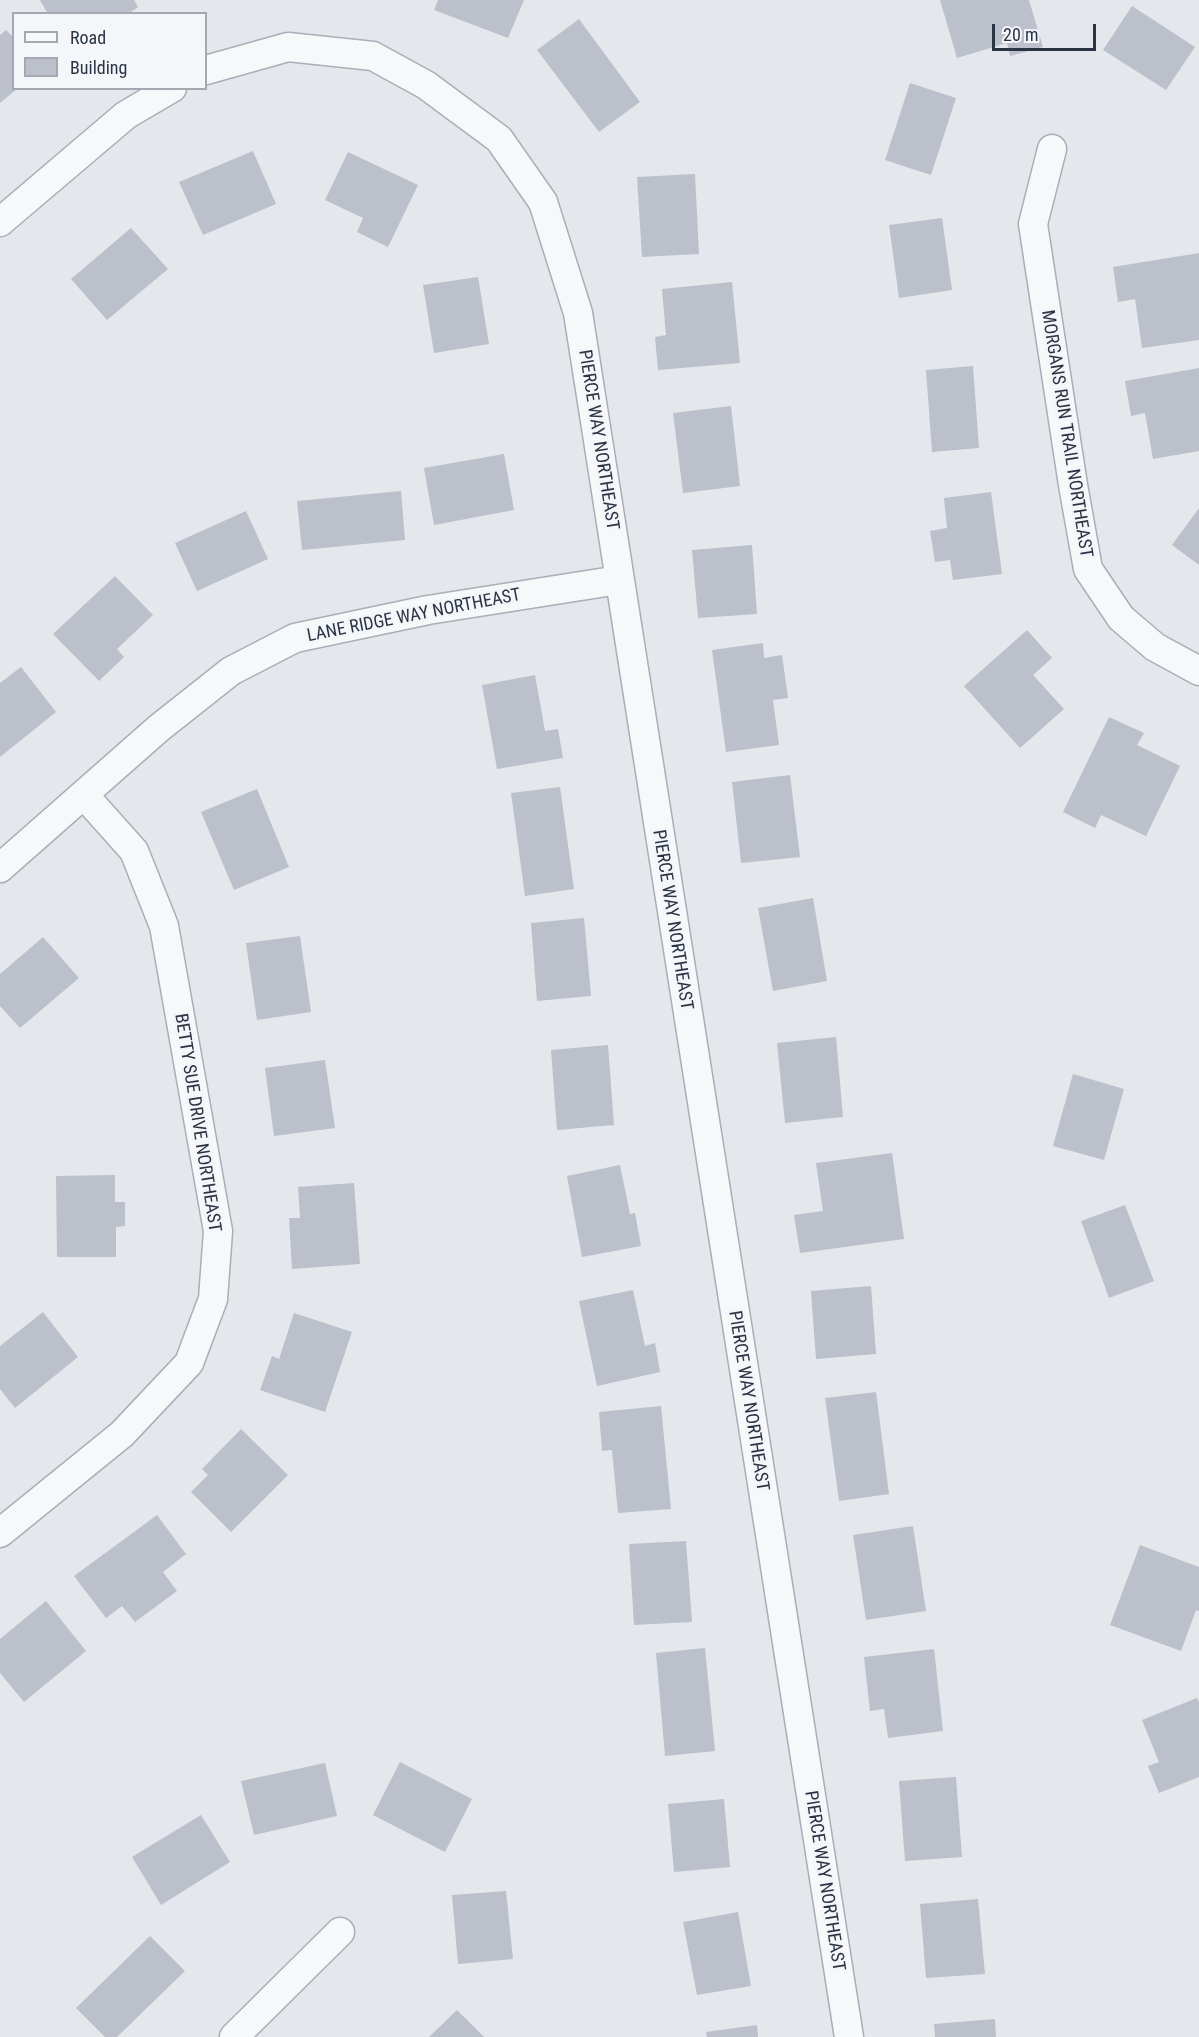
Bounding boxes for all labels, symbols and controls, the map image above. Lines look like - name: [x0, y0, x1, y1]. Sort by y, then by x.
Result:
- legend: [12, 12, 207, 90]
- scale bar: [995, 12, 1098, 50]
- text: 20 m: [1003, 24, 1038, 45]
- text: Road: [70, 27, 106, 48]
- text: Building: [70, 57, 127, 78]
- street label: MORGANS RUN TRAIL NORTHEAST: [1036, 309, 1096, 559]
- street label: PIERCE WAY NORTHEAST: [573, 348, 623, 532]
- street label: LANE RIDGE WAY NORTHEAST: [305, 585, 523, 647]
- street label: PIERCE WAY NORTHEAST: [647, 828, 697, 1012]
- street label: BETTY SUE DRIVE NORTHEAST: [169, 1012, 225, 1234]
- street label: PIERCE WAY NORTHEAST: [723, 1309, 773, 1493]
- street label: PIERCE WAY NORTHEAST: [799, 1789, 849, 1973]

